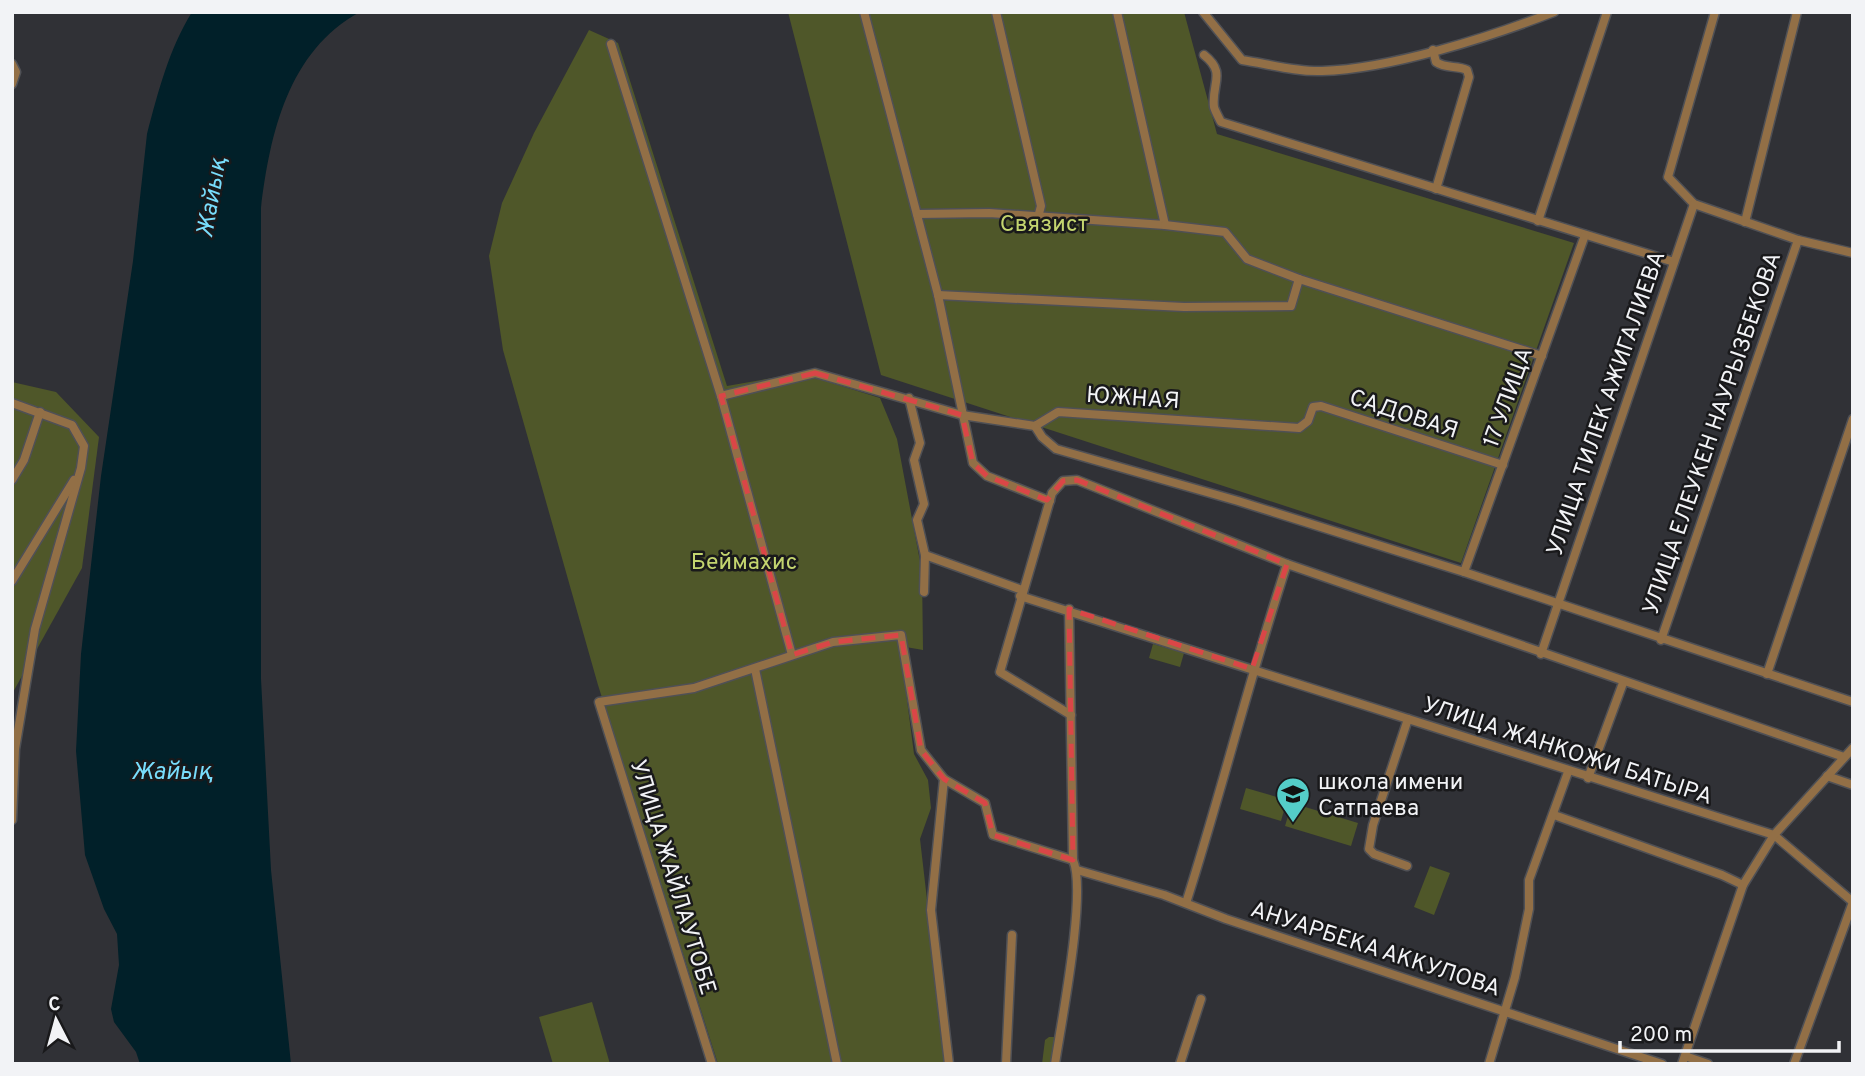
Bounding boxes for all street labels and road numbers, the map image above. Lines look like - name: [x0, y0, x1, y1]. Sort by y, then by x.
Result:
- street label: УЛИЦА ТИЛЕК АЖИГАЛИЕВА: [1541, 248, 1673, 560]
- street label: УЛИЦА ЕЛЕУКЕН НАУРЫЗБЕКОВА: [1638, 249, 1789, 619]
- street label: 17 УЛИЦА: [1478, 344, 1541, 452]
- street label: ЮЖНАЯ: [1085, 382, 1180, 417]
- street label: САДОВАЯ: [1345, 384, 1461, 447]
- street label: УЛИЦА ЖАНКОЖИ БАТЫРА: [1419, 692, 1716, 813]
- street label: УЛИЦА ЖАЙЛАУТОБЕ: [622, 756, 723, 999]
- street label: АНУАРБЕКА АККУЛОВА: [1247, 896, 1504, 1005]

